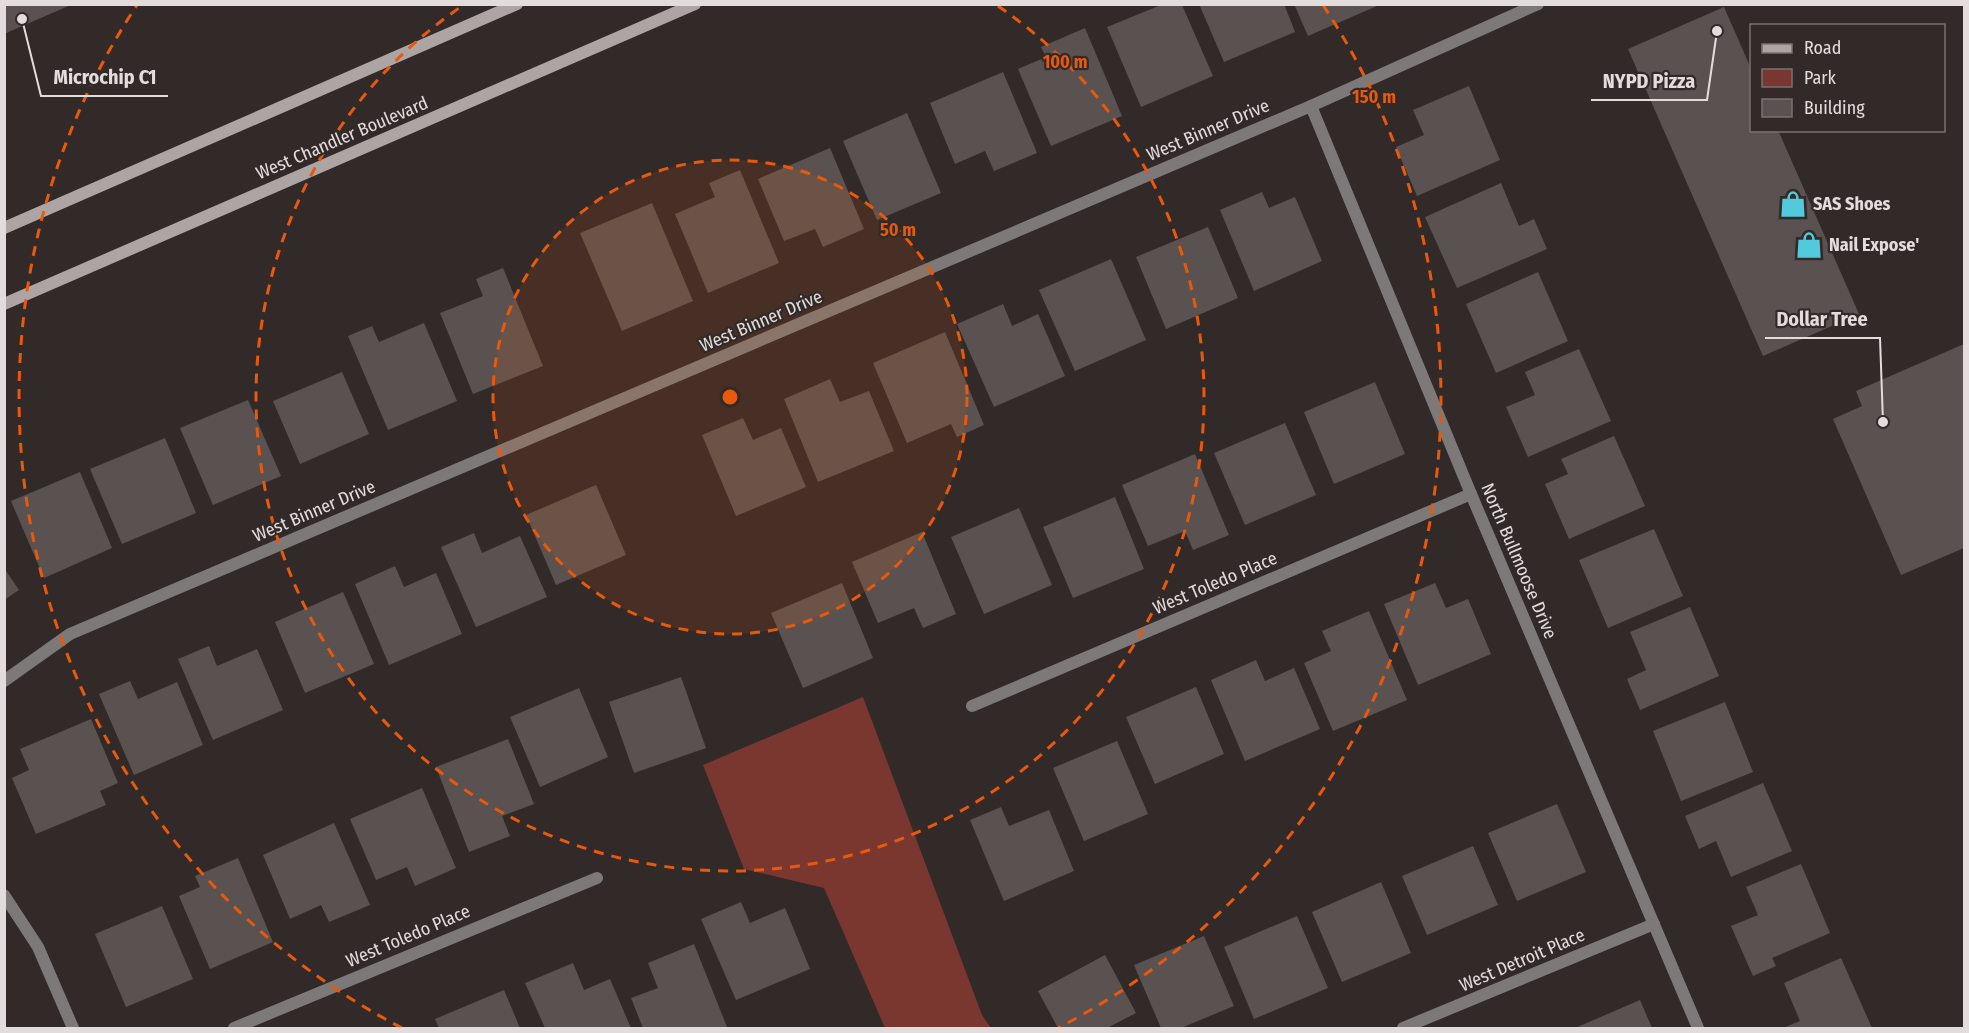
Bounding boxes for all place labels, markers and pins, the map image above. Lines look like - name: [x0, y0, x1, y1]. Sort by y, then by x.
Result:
- callout: Microchip C1: [41, 58, 168, 96]
- callout: NYPD Pizza: [1591, 62, 1707, 100]
- shop icon: SAS Shoes: [1778, 189, 1808, 219]
- place label: SAS Shoes: [1813, 193, 1891, 215]
- shop icon: Nail Expose': [1794, 230, 1824, 260]
- place label: Nail Expose': [1829, 234, 1919, 256]
- callout: Dollar Tree: [1765, 300, 1880, 338]
- centre of rings: [720, 387, 740, 407]

